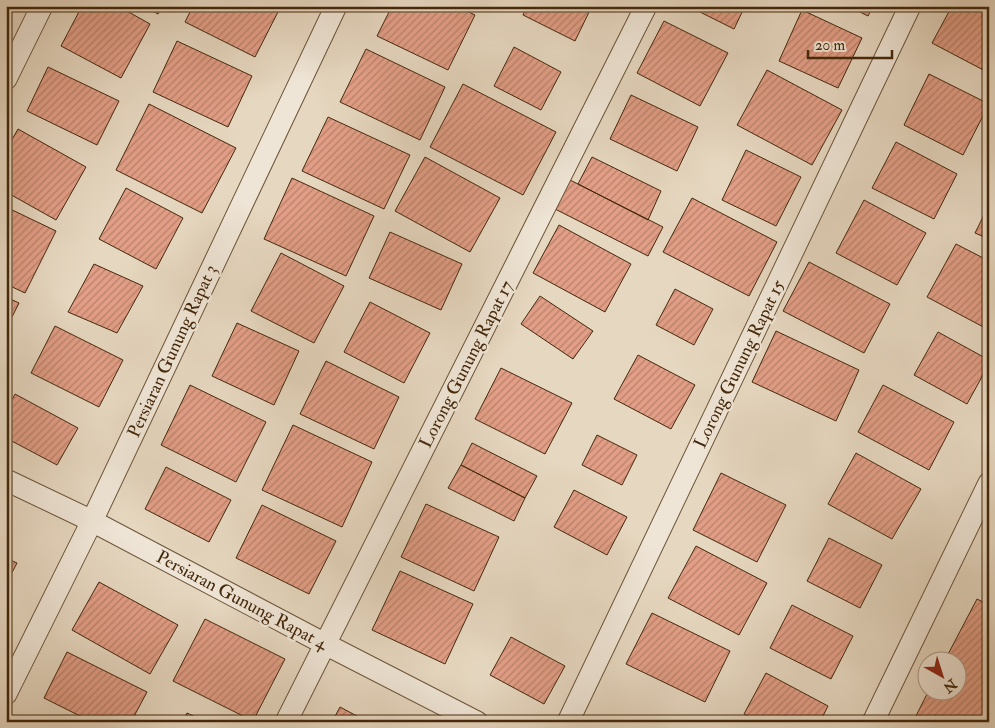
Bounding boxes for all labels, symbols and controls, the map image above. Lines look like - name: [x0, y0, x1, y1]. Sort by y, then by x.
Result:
- scale bar: [808, 28, 891, 60]
- text: 20 m: [815, 36, 845, 55]
- street label: Persiaran Gunung Rapat 3: [122, 261, 223, 441]
- street label: Lorong Gunung Rapat 15: [689, 276, 790, 452]
- street label: Lorong Gunung Rapat 17: [414, 277, 519, 452]
- street label: Persiaran Gunung Rapat 4: [152, 546, 333, 656]
- north arrow: [918, 650, 968, 700]
- text: N: [939, 675, 961, 697]

